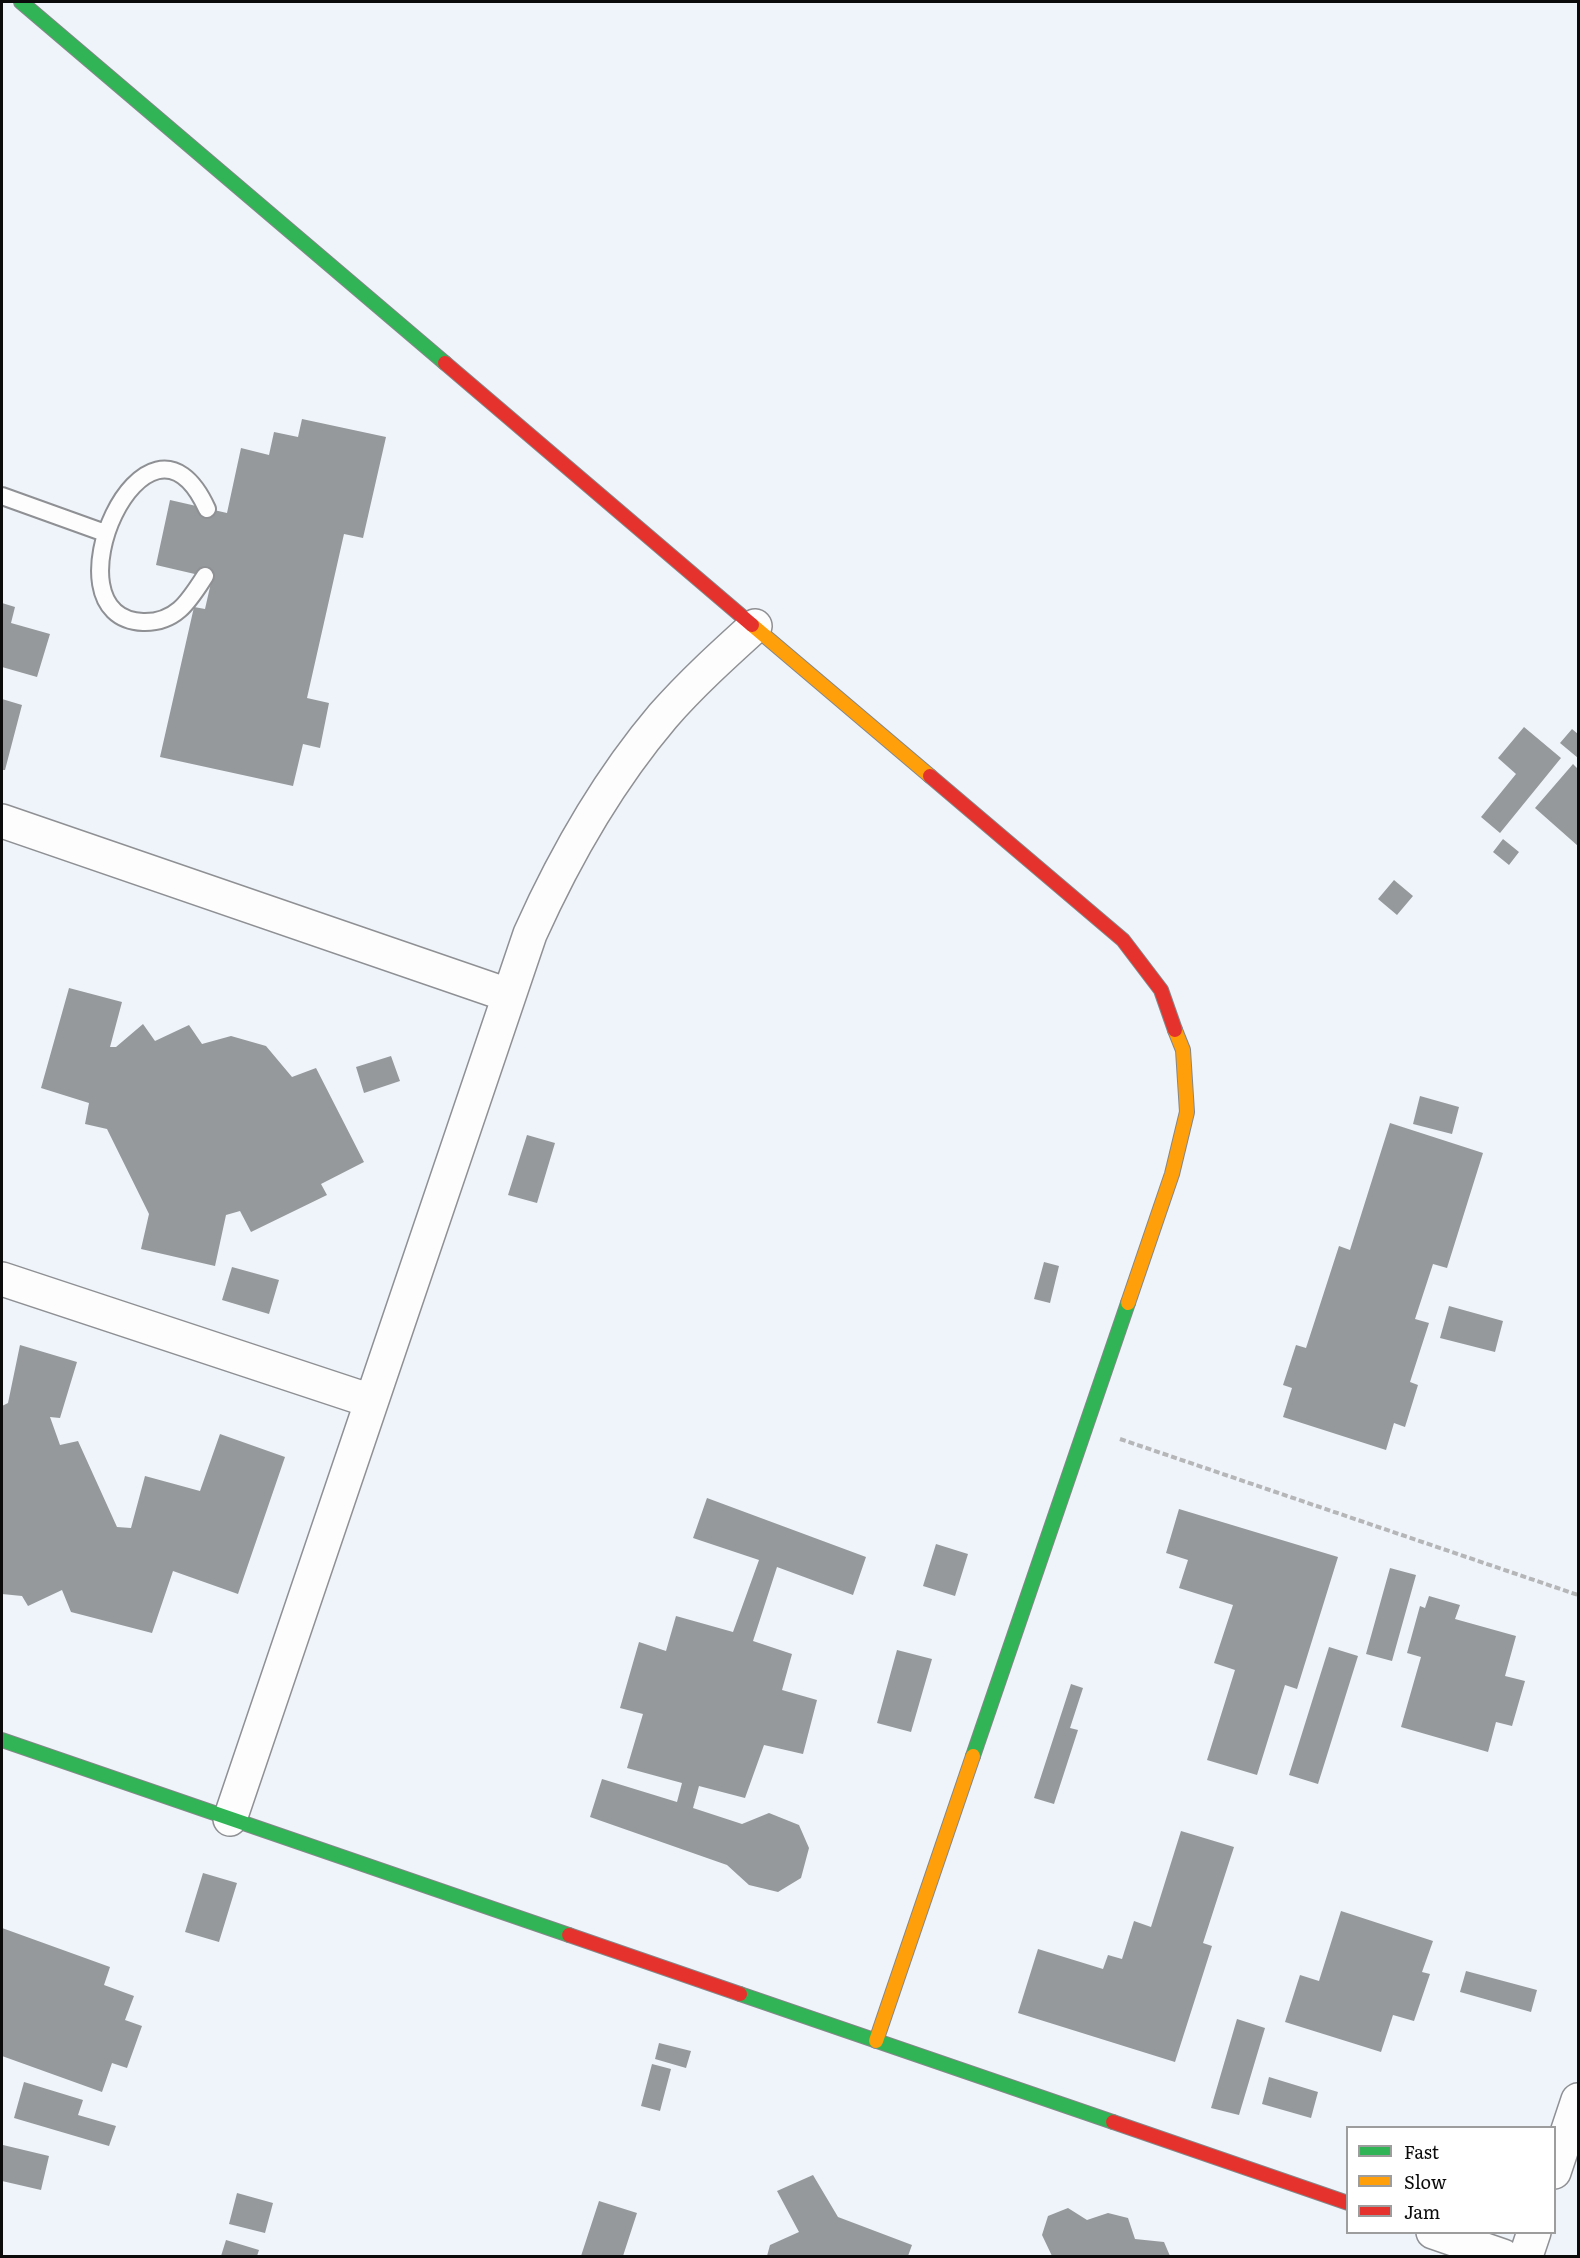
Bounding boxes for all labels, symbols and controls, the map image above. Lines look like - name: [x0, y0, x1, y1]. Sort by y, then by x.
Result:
- legend: [1346, 2126, 1556, 2234]
- text: Fast: [1404, 2138, 1439, 2165]
- text: Slow: [1404, 2168, 1446, 2195]
- text: Jam: [1404, 2198, 1440, 2225]

